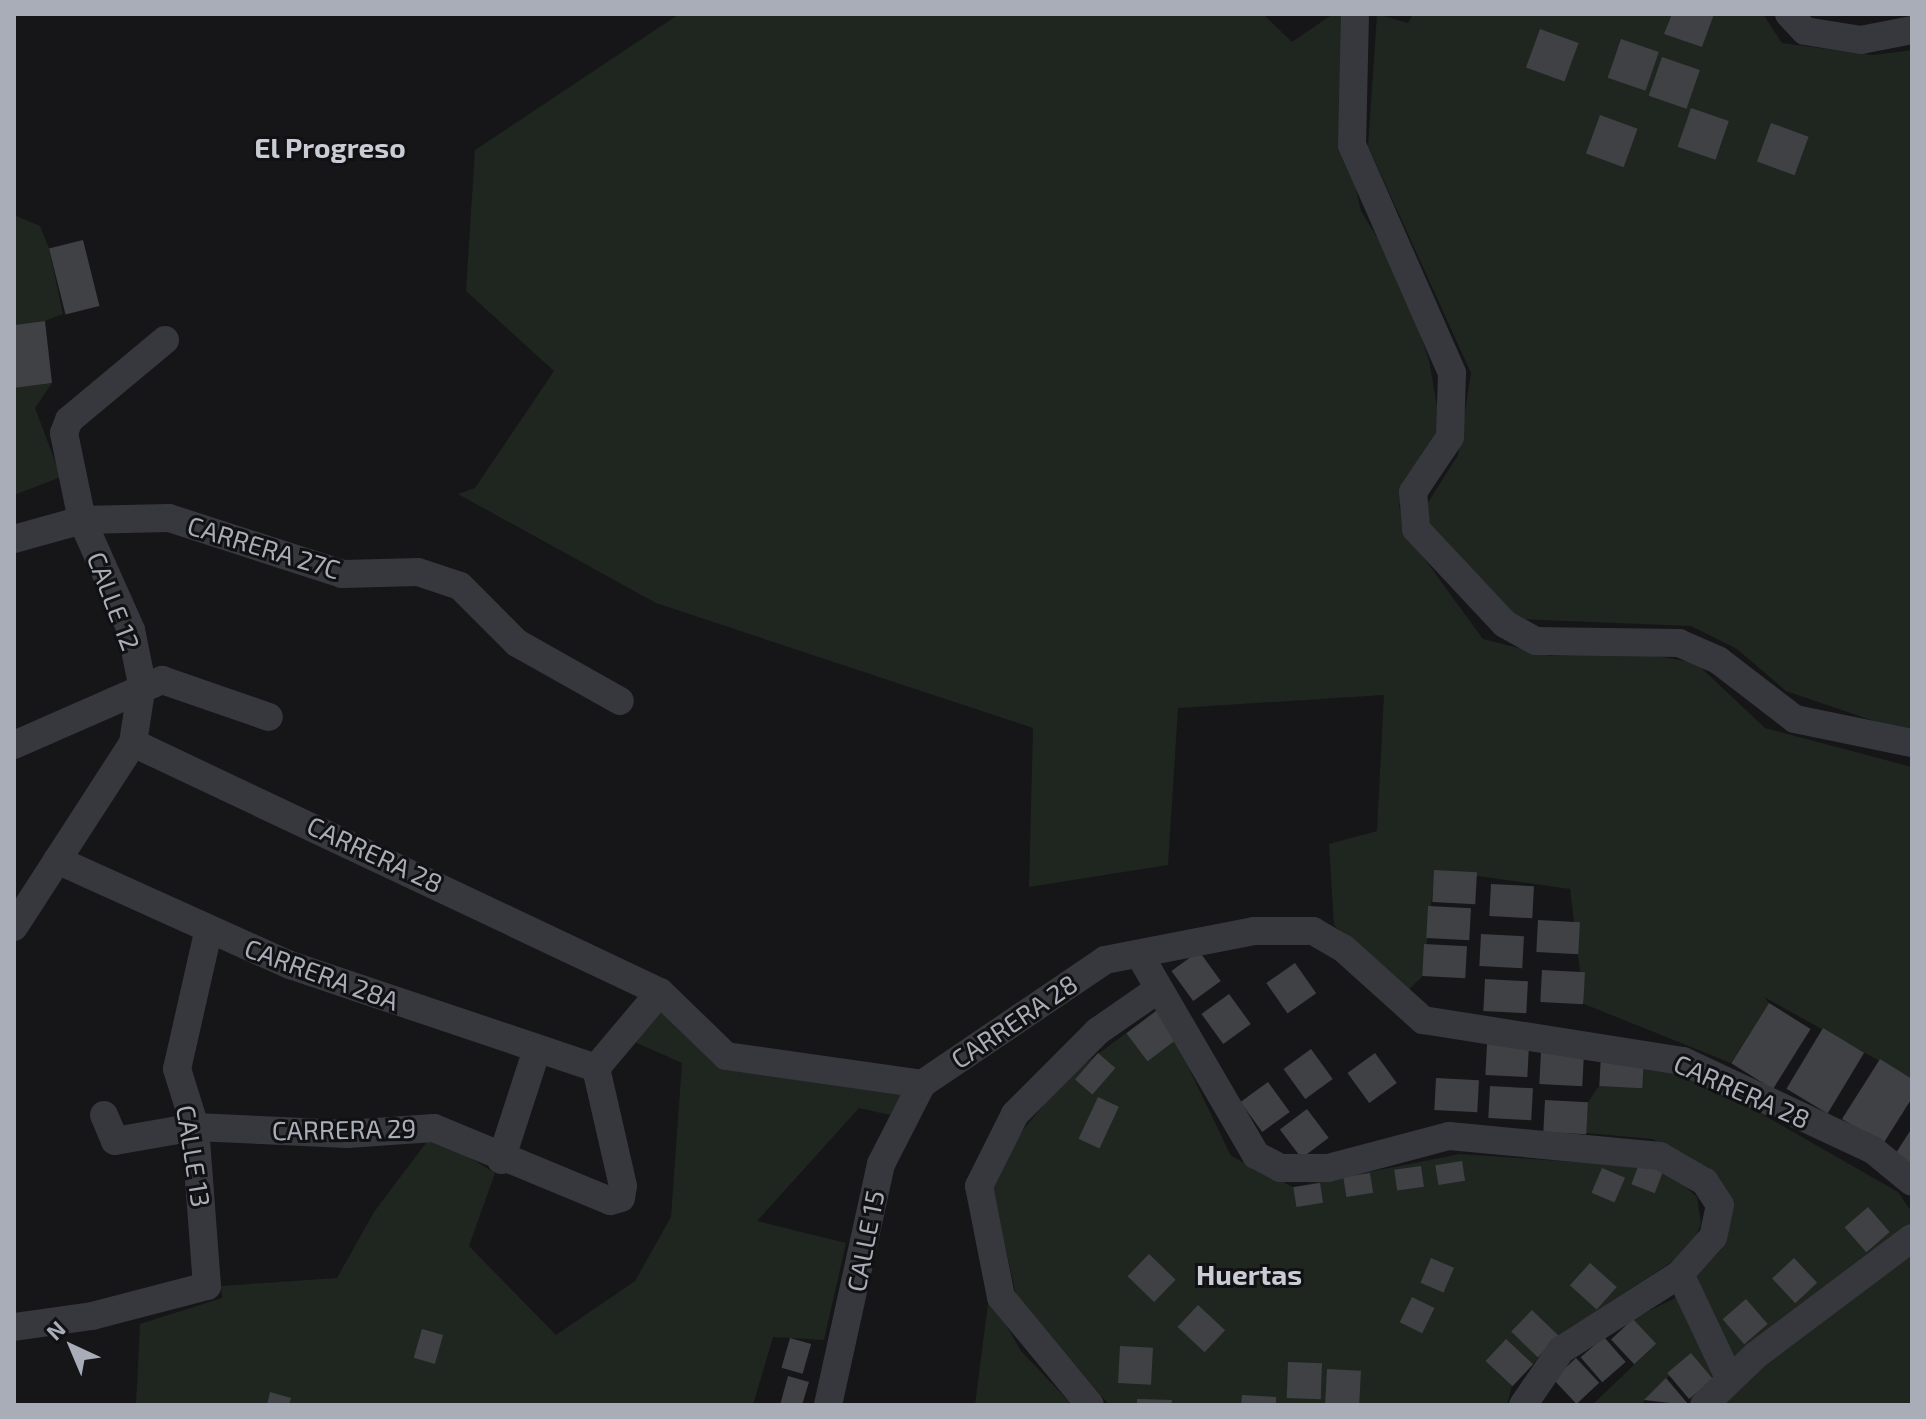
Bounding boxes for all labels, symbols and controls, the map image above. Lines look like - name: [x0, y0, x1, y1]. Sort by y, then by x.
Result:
- district label: El Progreso: [254, 130, 406, 164]
- street label: CARRERA 27C: [184, 509, 344, 585]
- street label: CALLE 12: [81, 547, 147, 655]
- street label: CARRERA 28: [302, 809, 448, 899]
- street label: CARRERA 28A: [240, 932, 404, 1016]
- street label: CARRERA 28: [945, 967, 1083, 1075]
- street label: CARRERA 28: [1669, 1047, 1815, 1135]
- street label: CALLE 13: [171, 1103, 217, 1209]
- street label: CARRERA 29: [271, 1112, 417, 1146]
- street label: CALLE 15: [840, 1188, 890, 1294]
- district label: Huertas: [1196, 1257, 1302, 1291]
- north arrow: [32, 1307, 112, 1387]
- text: N: [41, 1315, 70, 1345]

